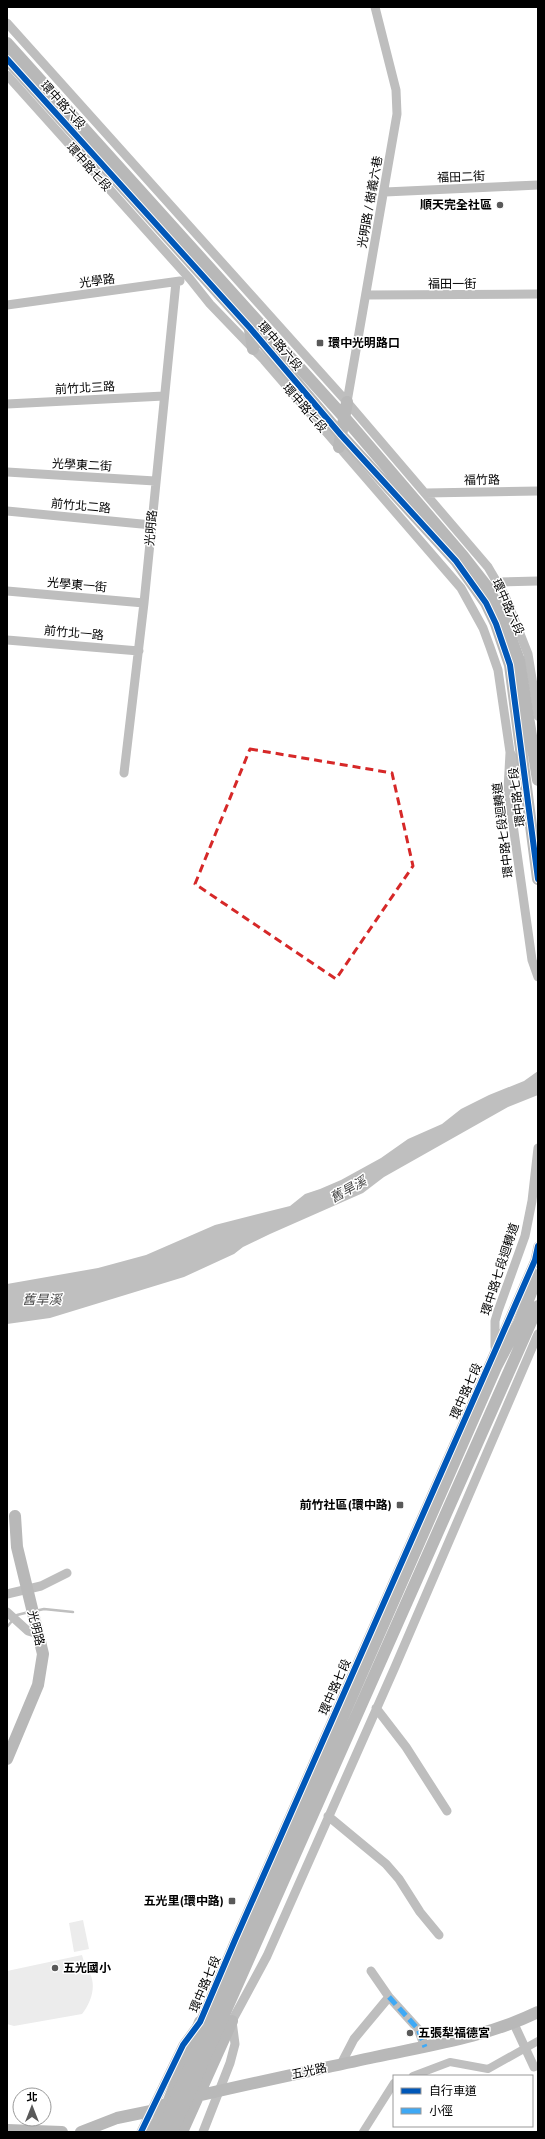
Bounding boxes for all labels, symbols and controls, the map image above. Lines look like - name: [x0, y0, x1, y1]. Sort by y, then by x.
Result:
- street label: 環中路六段: [37, 77, 89, 133]
- street label: 環中路七段: [63, 139, 115, 195]
- street label: 光明路 / 樹義六巷: [354, 155, 386, 249]
- street label: 福田二街: [437, 168, 485, 186]
- place label: 順天完全社區: [420, 197, 492, 213]
- marker: 順天完全社區: [495, 200, 505, 210]
- street label: 光學路: [78, 271, 116, 291]
- street label: 福田一街: [428, 276, 476, 292]
- street label: 環中路六段: [254, 318, 306, 374]
- place label: 環中光明路口: [328, 335, 400, 351]
- marker: 環中光明路口: [315, 338, 325, 348]
- street label: 前竹北三路: [55, 378, 115, 398]
- street label: 環中路七段: [279, 380, 331, 436]
- street label: 光學東二街: [52, 455, 112, 475]
- street label: 福竹路: [464, 472, 500, 488]
- street label: 前竹北二路: [50, 495, 112, 517]
- street label: 光明路: [141, 509, 161, 547]
- street label: 光學東一街: [46, 574, 108, 596]
- street label: 環中路六段: [488, 576, 528, 638]
- street label: 前竹北一路: [43, 622, 105, 644]
- street label: 環中路七段: [505, 766, 529, 828]
- street label: 環中路七段迴轉道: [489, 781, 517, 879]
- water label: 舊旱溪: [327, 1172, 372, 1207]
- street label: 環中路七段迴轉道: [478, 1221, 522, 1317]
- water label: 舊旱溪: [22, 1291, 63, 1309]
- street label: 環中路七段: [446, 1360, 486, 1422]
- place label: 前竹社區(環中路): [299, 1497, 392, 1513]
- marker: 前竹社區(環中路): [395, 1500, 405, 1510]
- street label: 光明路: [24, 1609, 48, 1647]
- street label: 環中路七段: [315, 1656, 355, 1718]
- place label: 五光里(環中路): [143, 1893, 224, 1909]
- marker: 五光里(環中路): [227, 1896, 237, 1906]
- street label: 環中路七段: [186, 1953, 224, 2015]
- place label: 五光國小: [63, 1960, 111, 1976]
- marker: 五光國小: [50, 1963, 60, 1973]
- place label: 五張犁福德宮: [418, 2025, 490, 2041]
- marker: 五張犁福德宮: [405, 2028, 415, 2038]
- street label: 五光路: [290, 2059, 328, 2083]
- legend: [393, 2075, 533, 2127]
- text: 自行車道: [429, 2083, 477, 2099]
- north arrow: [12, 2087, 52, 2127]
- text: 北: [27, 2090, 38, 2105]
- text: 小徑: [429, 2103, 453, 2119]

